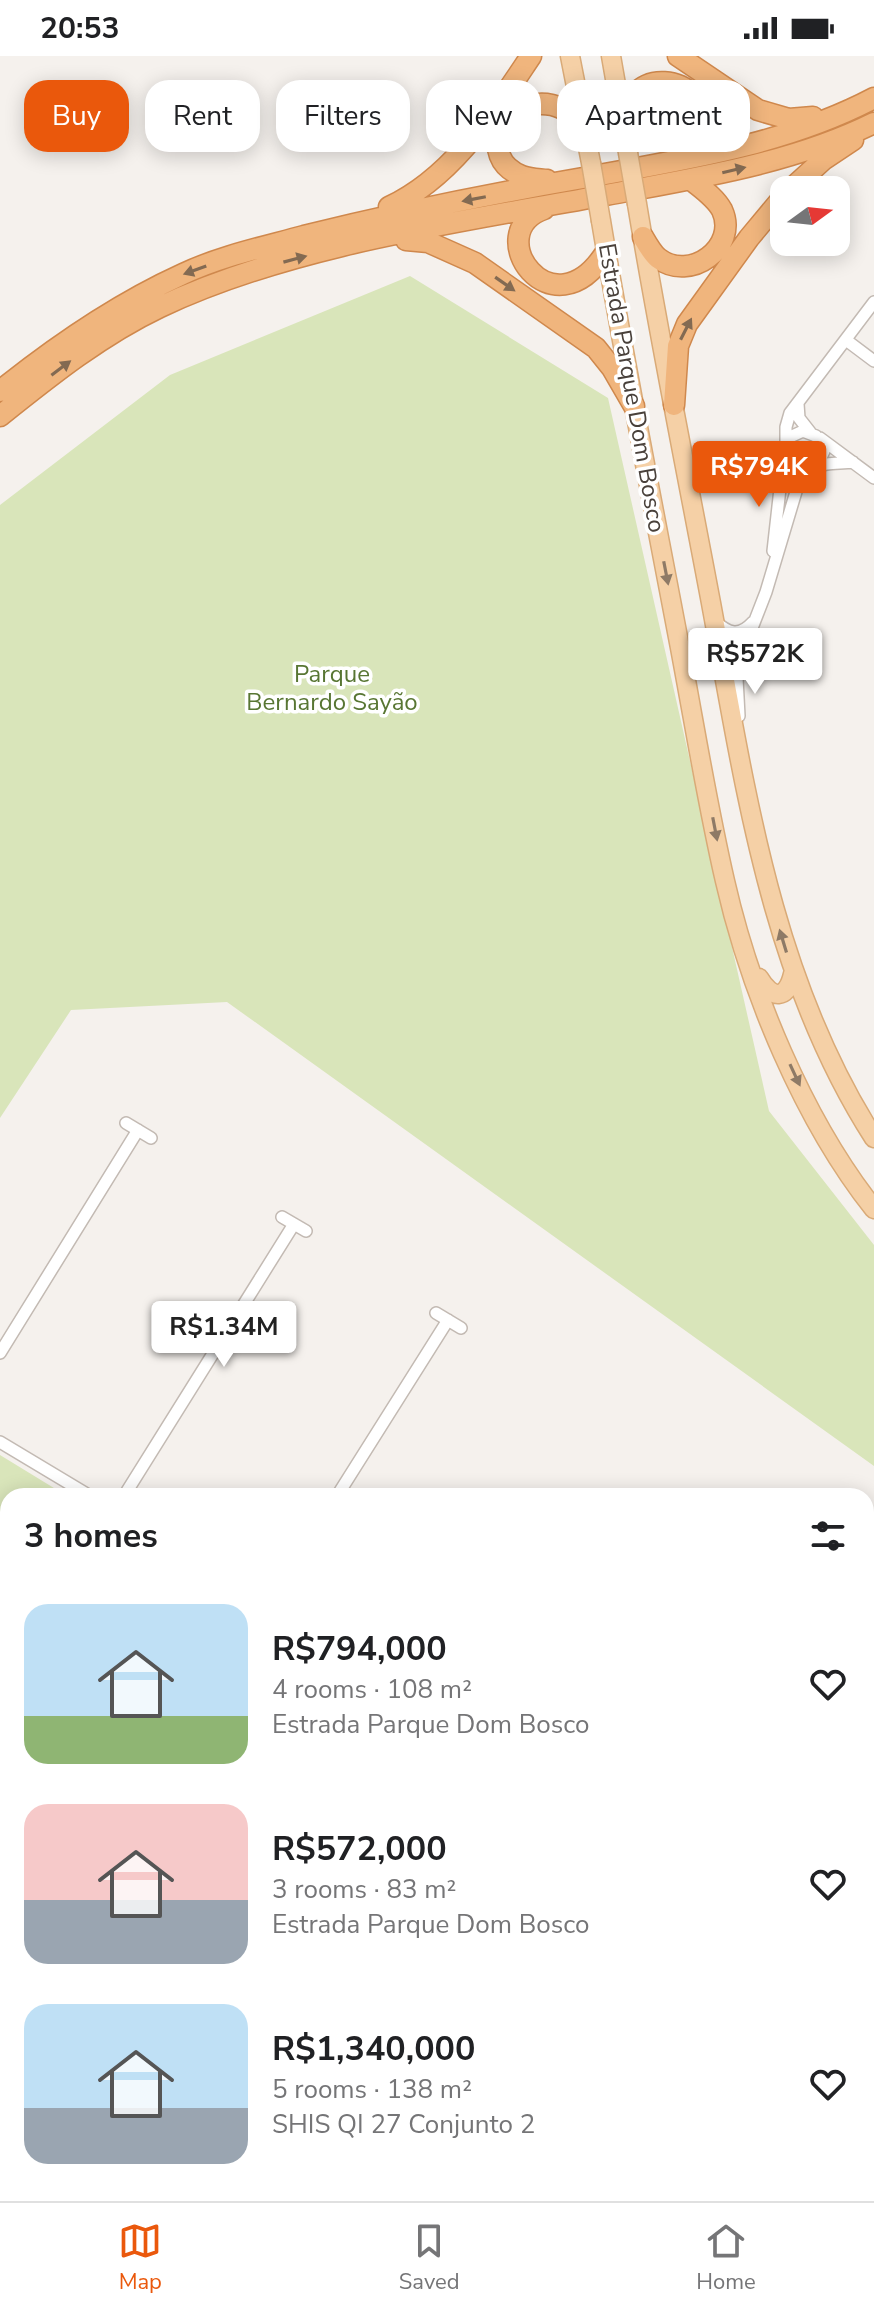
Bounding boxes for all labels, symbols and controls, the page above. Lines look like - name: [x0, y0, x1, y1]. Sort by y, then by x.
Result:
- text: 20:53: [40, 8, 119, 49]
- chip: Buy: [24, 80, 129, 152]
- chip: Rent: [145, 80, 260, 152]
- chip: Filters: [276, 80, 410, 152]
- chip: New: [426, 80, 541, 152]
- chip: Apartment: [557, 80, 750, 152]
- one-way arrow: [721, 163, 746, 176]
- north arrow: [770, 176, 850, 256]
- map controls: [770, 176, 850, 256]
- one-way arrow: [461, 193, 486, 205]
- street label: Estrada Parque Dom Bosco: [591, 241, 673, 535]
- one-way arrow: [283, 252, 308, 264]
- one-way arrow: [182, 264, 206, 276]
- one-way arrow: [494, 276, 515, 291]
- one-way arrow: [679, 317, 693, 340]
- one-way arrow: [51, 360, 72, 376]
- pin: R$794K: [694, 441, 824, 509]
- text: R$794K: [710, 449, 808, 484]
- one-way arrow: [660, 561, 673, 586]
- pin: R$572K: [690, 628, 820, 696]
- text: R$572K: [706, 636, 804, 671]
- park label: Parque Bernardo Sayão: [246, 658, 418, 718]
- one-way arrow: [709, 817, 722, 842]
- one-way arrow: [776, 928, 789, 952]
- one-way arrow: [788, 1064, 802, 1087]
- pin: R$1.34M: [150, 1301, 298, 1369]
- text: R$1.34M: [169, 1309, 279, 1344]
- text: 3 homes: [24, 1513, 158, 1559]
- icon: filters: [806, 1514, 850, 1558]
- text: R$794,000: [272, 1626, 447, 1672]
- icon: home: [88, 1636, 184, 1732]
- icon: heart: [806, 1662, 850, 1706]
- text: 4 rooms · 108 m²: [272, 1672, 472, 1707]
- text: Estrada Parque Dom Bosco: [272, 1707, 589, 1742]
- text: R$572,000: [272, 1826, 447, 1872]
- icon: home: [88, 1836, 184, 1932]
- icon: heart: [806, 1862, 850, 1906]
- text: 3 rooms · 83 m²: [272, 1872, 456, 1907]
- text: Estrada Parque Dom Bosco: [272, 1907, 589, 1942]
- text: R$1,340,000: [272, 2026, 475, 2072]
- icon: home: [88, 2036, 184, 2132]
- icon: heart: [806, 2062, 850, 2106]
- text: 5 rooms · 138 m²: [272, 2072, 472, 2107]
- text: SHIS QI 27 Conjunto 2: [272, 2107, 535, 2142]
- tab: Map: [118, 2219, 162, 2297]
- tab: Saved: [399, 2219, 460, 2297]
- tab: Home: [696, 2219, 756, 2297]

